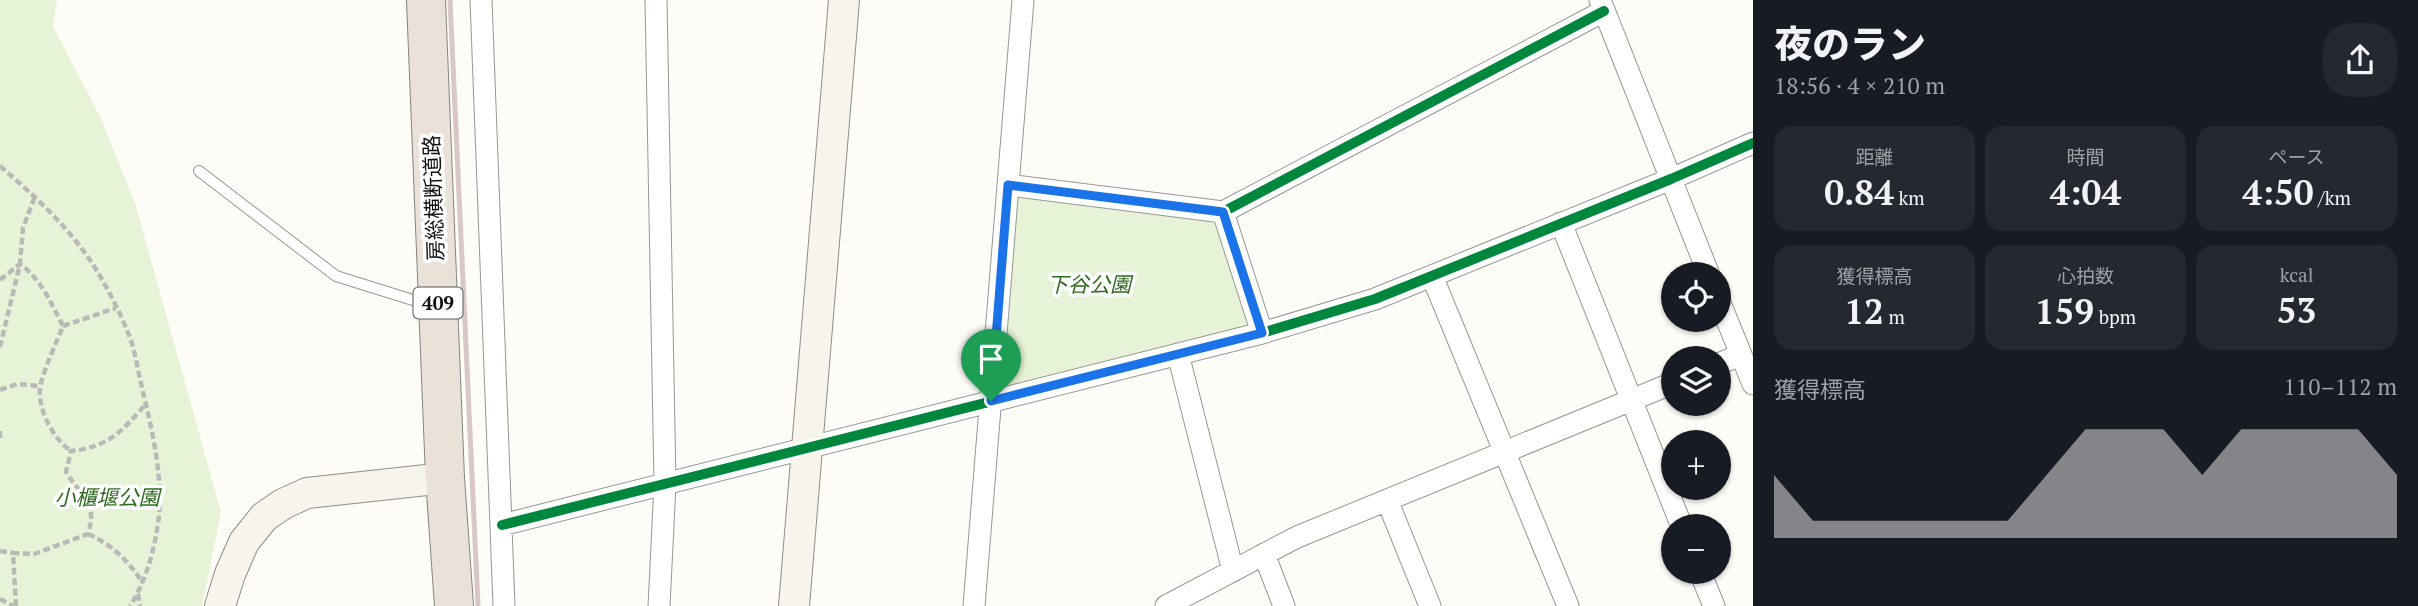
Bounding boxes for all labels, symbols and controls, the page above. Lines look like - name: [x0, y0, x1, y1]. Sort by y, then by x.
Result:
- text: 夜のラン: [1774, 19, 1926, 69]
- button: share: [2323, 23, 2397, 97]
- text: 18:56 · 4 × 210 m: [1774, 70, 1945, 101]
- street label: 房総横断道路: [417, 135, 449, 261]
- text: 距離: [1855, 144, 1894, 169]
- text: 時間: [2066, 144, 2105, 169]
- text: ペース: [2268, 144, 2325, 169]
- text: 0.84: [1824, 169, 1894, 215]
- text: 4:04: [2050, 169, 2121, 215]
- text: 4:50: [2242, 169, 2313, 215]
- text: km: [1894, 185, 1925, 210]
- text: /km: [2313, 185, 2351, 210]
- map controls: [1661, 262, 1731, 584]
- button: locate: [1661, 262, 1731, 332]
- text: kcal: [2280, 262, 2313, 287]
- text: 獲得標高: [1836, 263, 1913, 288]
- text: 心拍数: [2057, 263, 2114, 288]
- park label: 下谷公園: [1047, 270, 1134, 298]
- text: 53: [2277, 287, 2316, 333]
- road number: 409: [414, 288, 462, 318]
- text: 12: [1844, 288, 1884, 334]
- text: 159: [2035, 288, 2094, 334]
- text: m: [1884, 304, 1905, 329]
- text: bpm: [2094, 304, 2136, 329]
- pin: [961, 329, 1021, 401]
- icon: arrive: [972, 340, 1010, 378]
- button: layers: [1661, 346, 1731, 416]
- text: 110–112 m: [2284, 371, 2397, 402]
- text: 獲得標高: [1774, 374, 1866, 405]
- button: +: [1661, 430, 1731, 500]
- park label: 小櫃堰公園: [55, 483, 162, 511]
- button: −: [1661, 514, 1731, 584]

